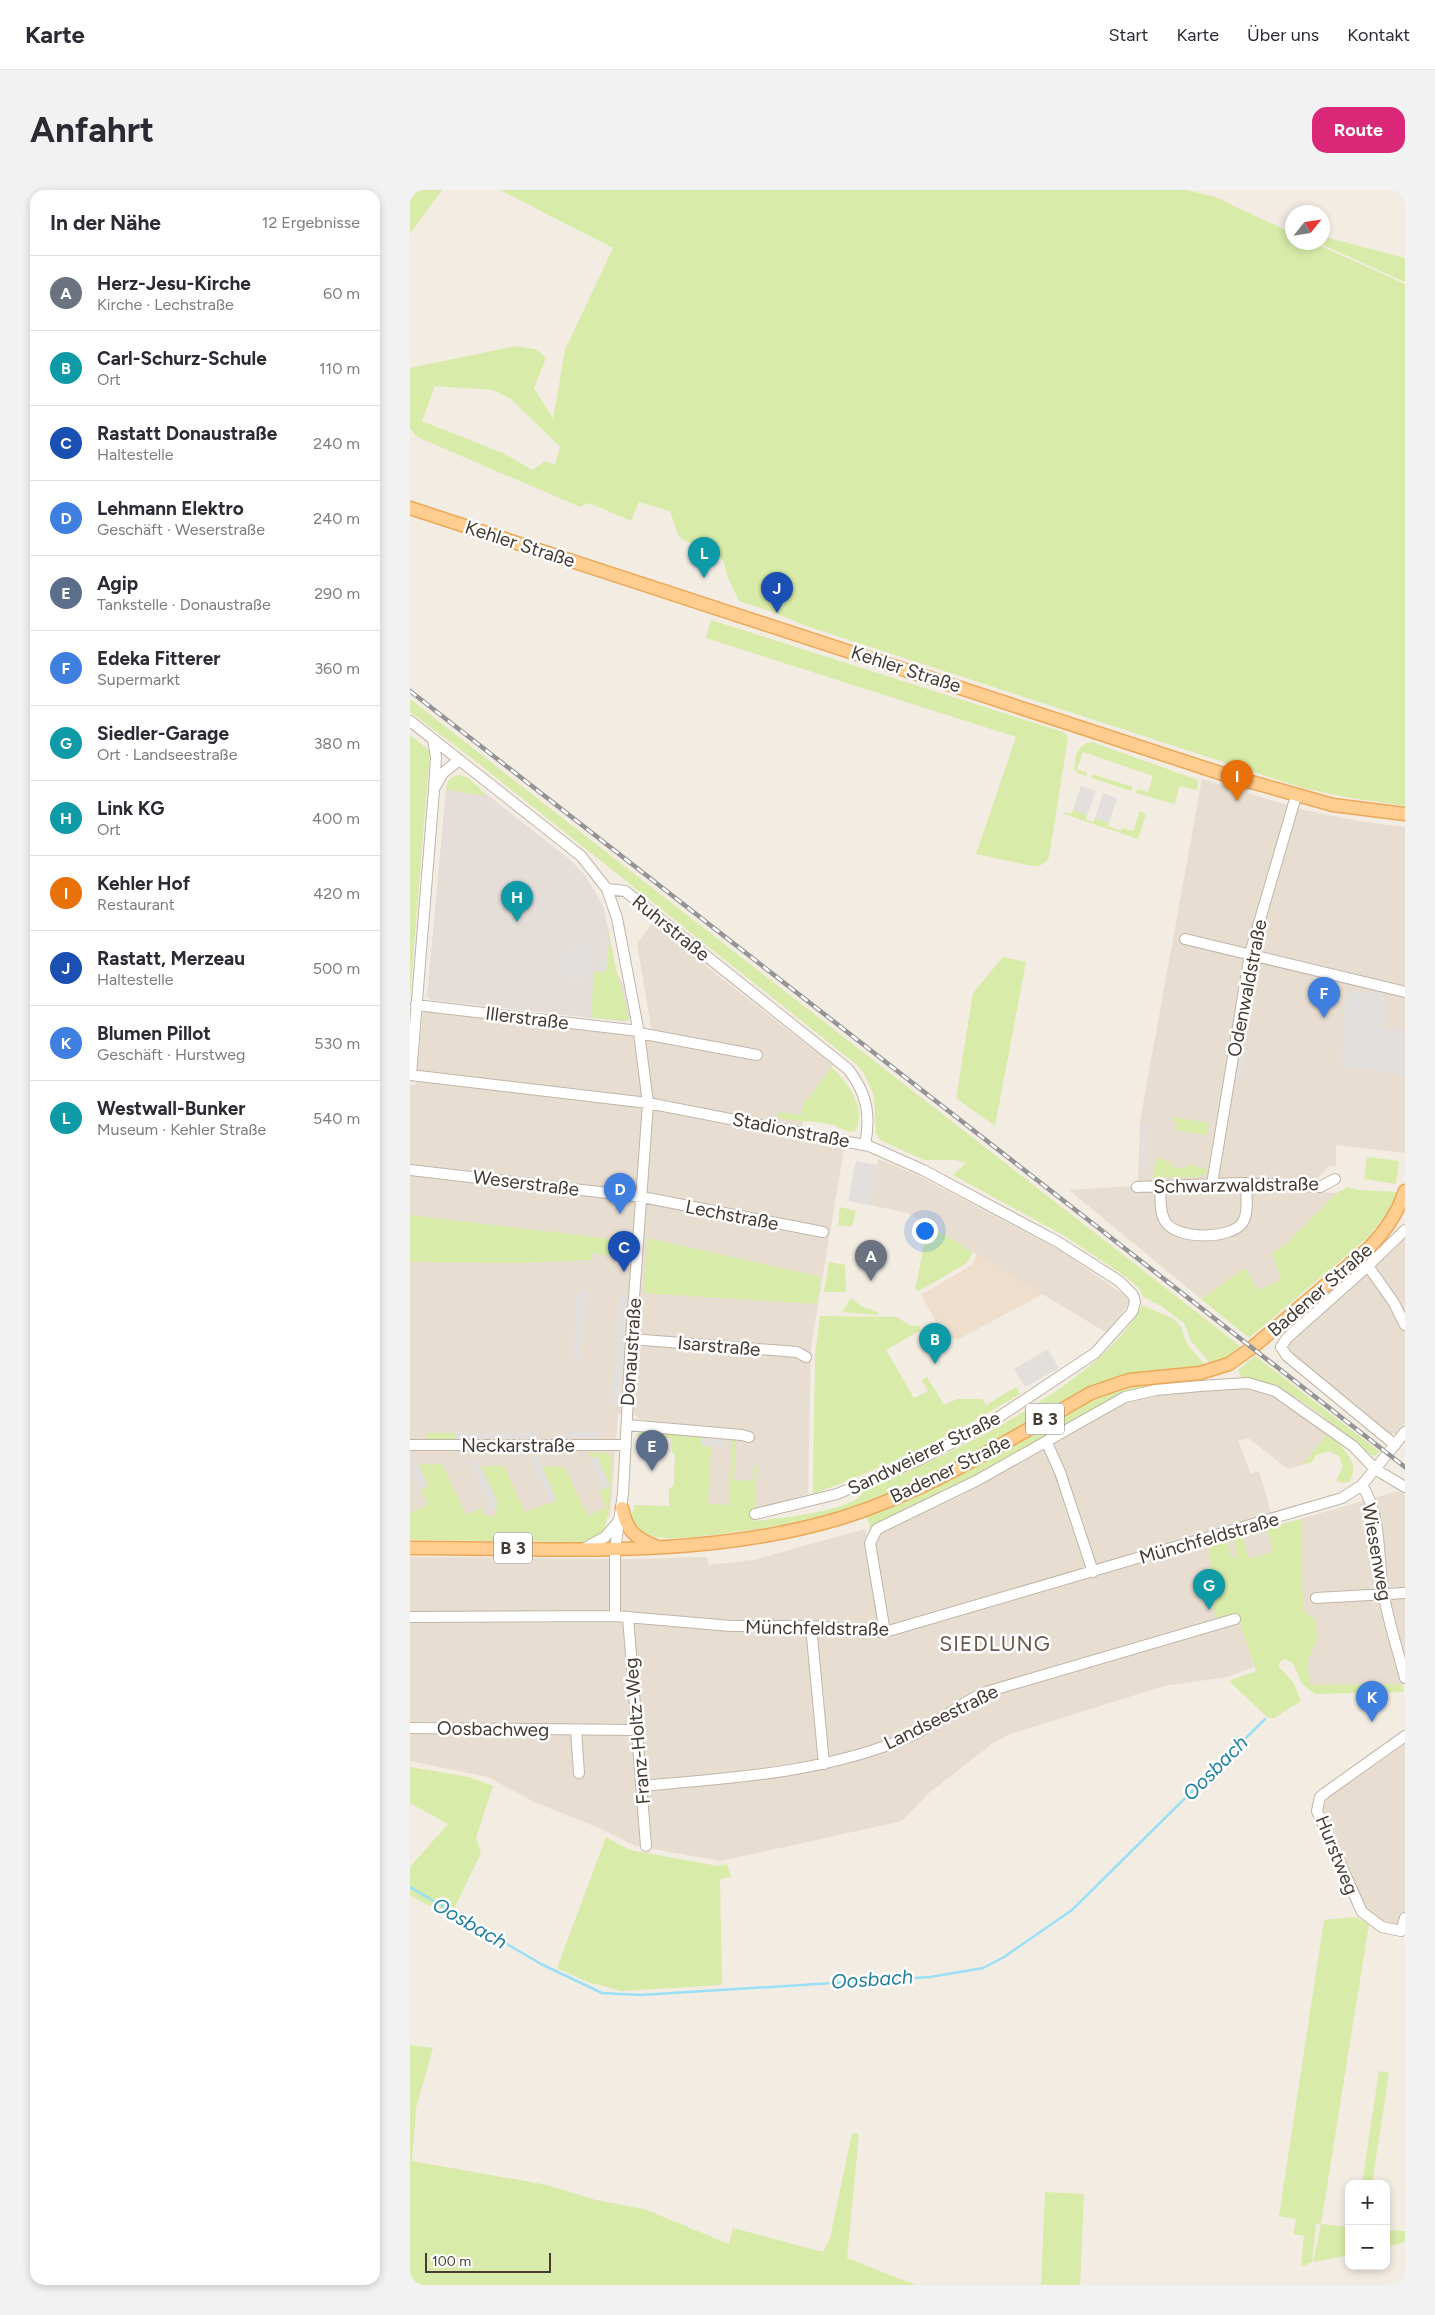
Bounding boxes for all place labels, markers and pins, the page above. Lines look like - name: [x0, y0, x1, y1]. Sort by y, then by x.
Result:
- pin: L: [688, 537, 720, 578]
- pin: J: [761, 572, 793, 613]
- pin: I: [1221, 760, 1253, 801]
- pin: H: [501, 881, 533, 922]
- pin: F: [1308, 977, 1340, 1018]
- pin: D: [604, 1173, 636, 1214]
- pin: C: [608, 1231, 640, 1272]
- pin: A: [855, 1240, 887, 1281]
- pin: B: [919, 1323, 951, 1364]
- pin: E: [636, 1430, 668, 1471]
- pin: G: [1193, 1569, 1225, 1610]
- pin: K: [1356, 1681, 1388, 1722]

